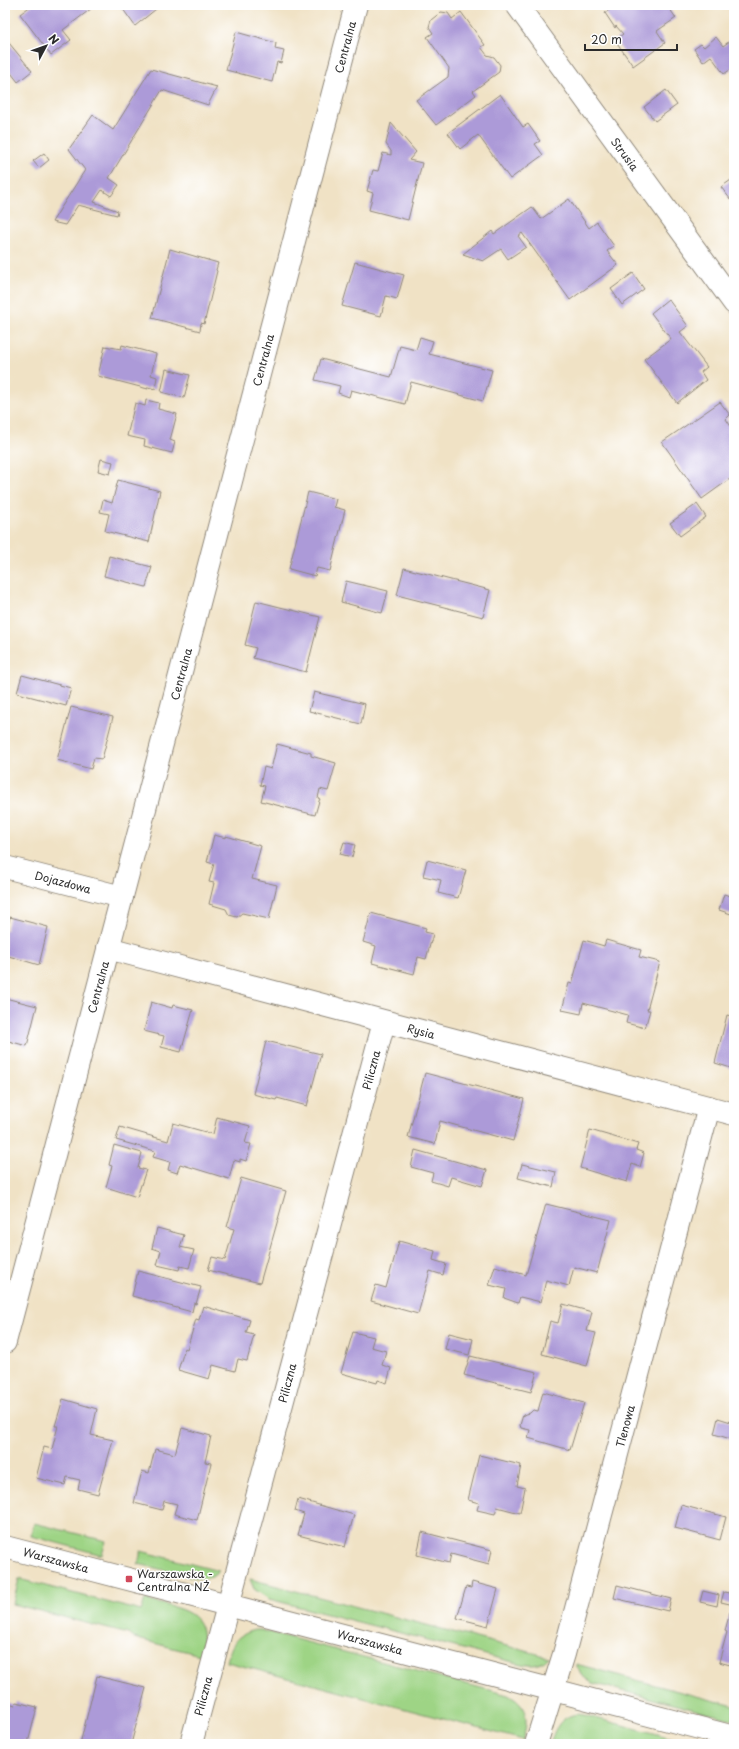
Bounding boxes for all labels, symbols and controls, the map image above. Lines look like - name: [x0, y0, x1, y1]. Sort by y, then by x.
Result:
- street label: Centralna: [330, 19, 360, 75]
- north arrow: [26, 26, 66, 66]
- scale bar: [585, 26, 677, 52]
- text: N: [45, 30, 63, 48]
- text: 20 m: [591, 30, 622, 48]
- street label: Strusia: [607, 134, 643, 174]
- street label: Centralna: [248, 332, 278, 388]
- street label: Centralna: [166, 646, 196, 702]
- street label: Dojazdowa: [33, 866, 93, 898]
- street label: Centralna: [83, 959, 113, 1015]
- street label: Rysia: [405, 1019, 437, 1043]
- street label: Piliczna: [358, 1048, 384, 1092]
- street label: Piliczna: [274, 1361, 300, 1405]
- street label: Tlenowa: [611, 1403, 639, 1449]
- street label: Warszawska: [21, 1543, 91, 1577]
- place label: Warszawska - Centralna NŻ: [137, 1565, 213, 1595]
- marker: Warszawska - Centralna NŻ: [124, 1574, 134, 1584]
- street label: Warszawska: [335, 1625, 405, 1659]
- street label: Piliczna: [190, 1674, 216, 1718]

